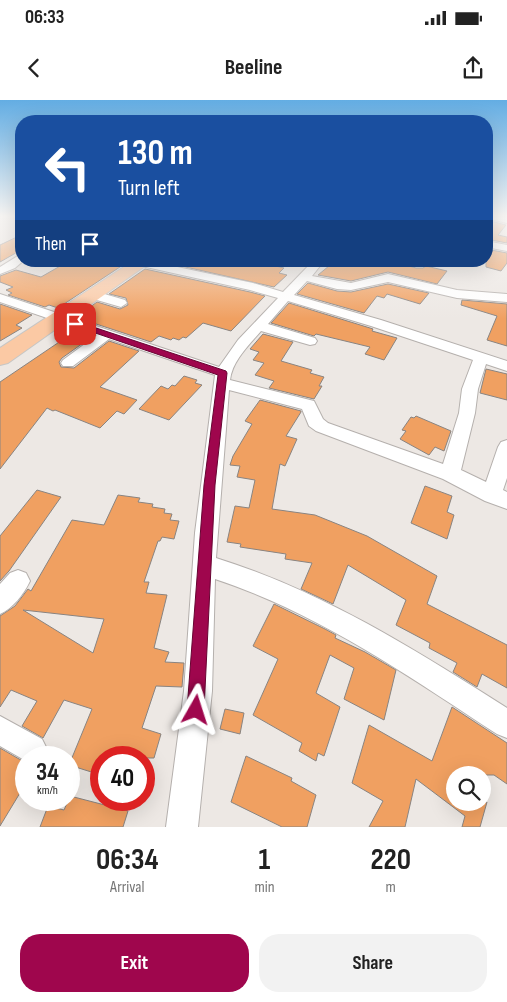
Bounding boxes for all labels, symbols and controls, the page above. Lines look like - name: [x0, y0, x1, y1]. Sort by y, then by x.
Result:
- text: 06:33: [25, 6, 64, 29]
- icon: back: [20, 54, 48, 82]
- text: Beeline: [225, 54, 282, 81]
- icon: share: [459, 54, 487, 82]
- text: 130 m: [118, 132, 193, 175]
- icon: left: [35, 135, 100, 200]
- text: Turn left: [118, 175, 180, 202]
- icon: arrive: [76, 230, 104, 258]
- text: Then: [35, 233, 66, 256]
- pin: [54, 303, 96, 345]
- icon: arrive: [61, 310, 89, 338]
- position arrow: [169, 683, 221, 735]
- speed limit sign: 40: [90, 746, 155, 811]
- text: 34: [36, 757, 59, 788]
- map controls: [446, 766, 491, 811]
- button: search: [446, 766, 491, 811]
- text: km/h: [37, 783, 58, 798]
- text: 06:34: [96, 842, 158, 878]
- text: 1: [259, 842, 270, 878]
- text: 220: [370, 842, 411, 878]
- text: Arrival: [110, 878, 144, 897]
- text: min: [254, 878, 275, 897]
- text: m: [386, 878, 396, 897]
- button: Exit: [20, 934, 249, 992]
- button: Share: [259, 934, 487, 992]

